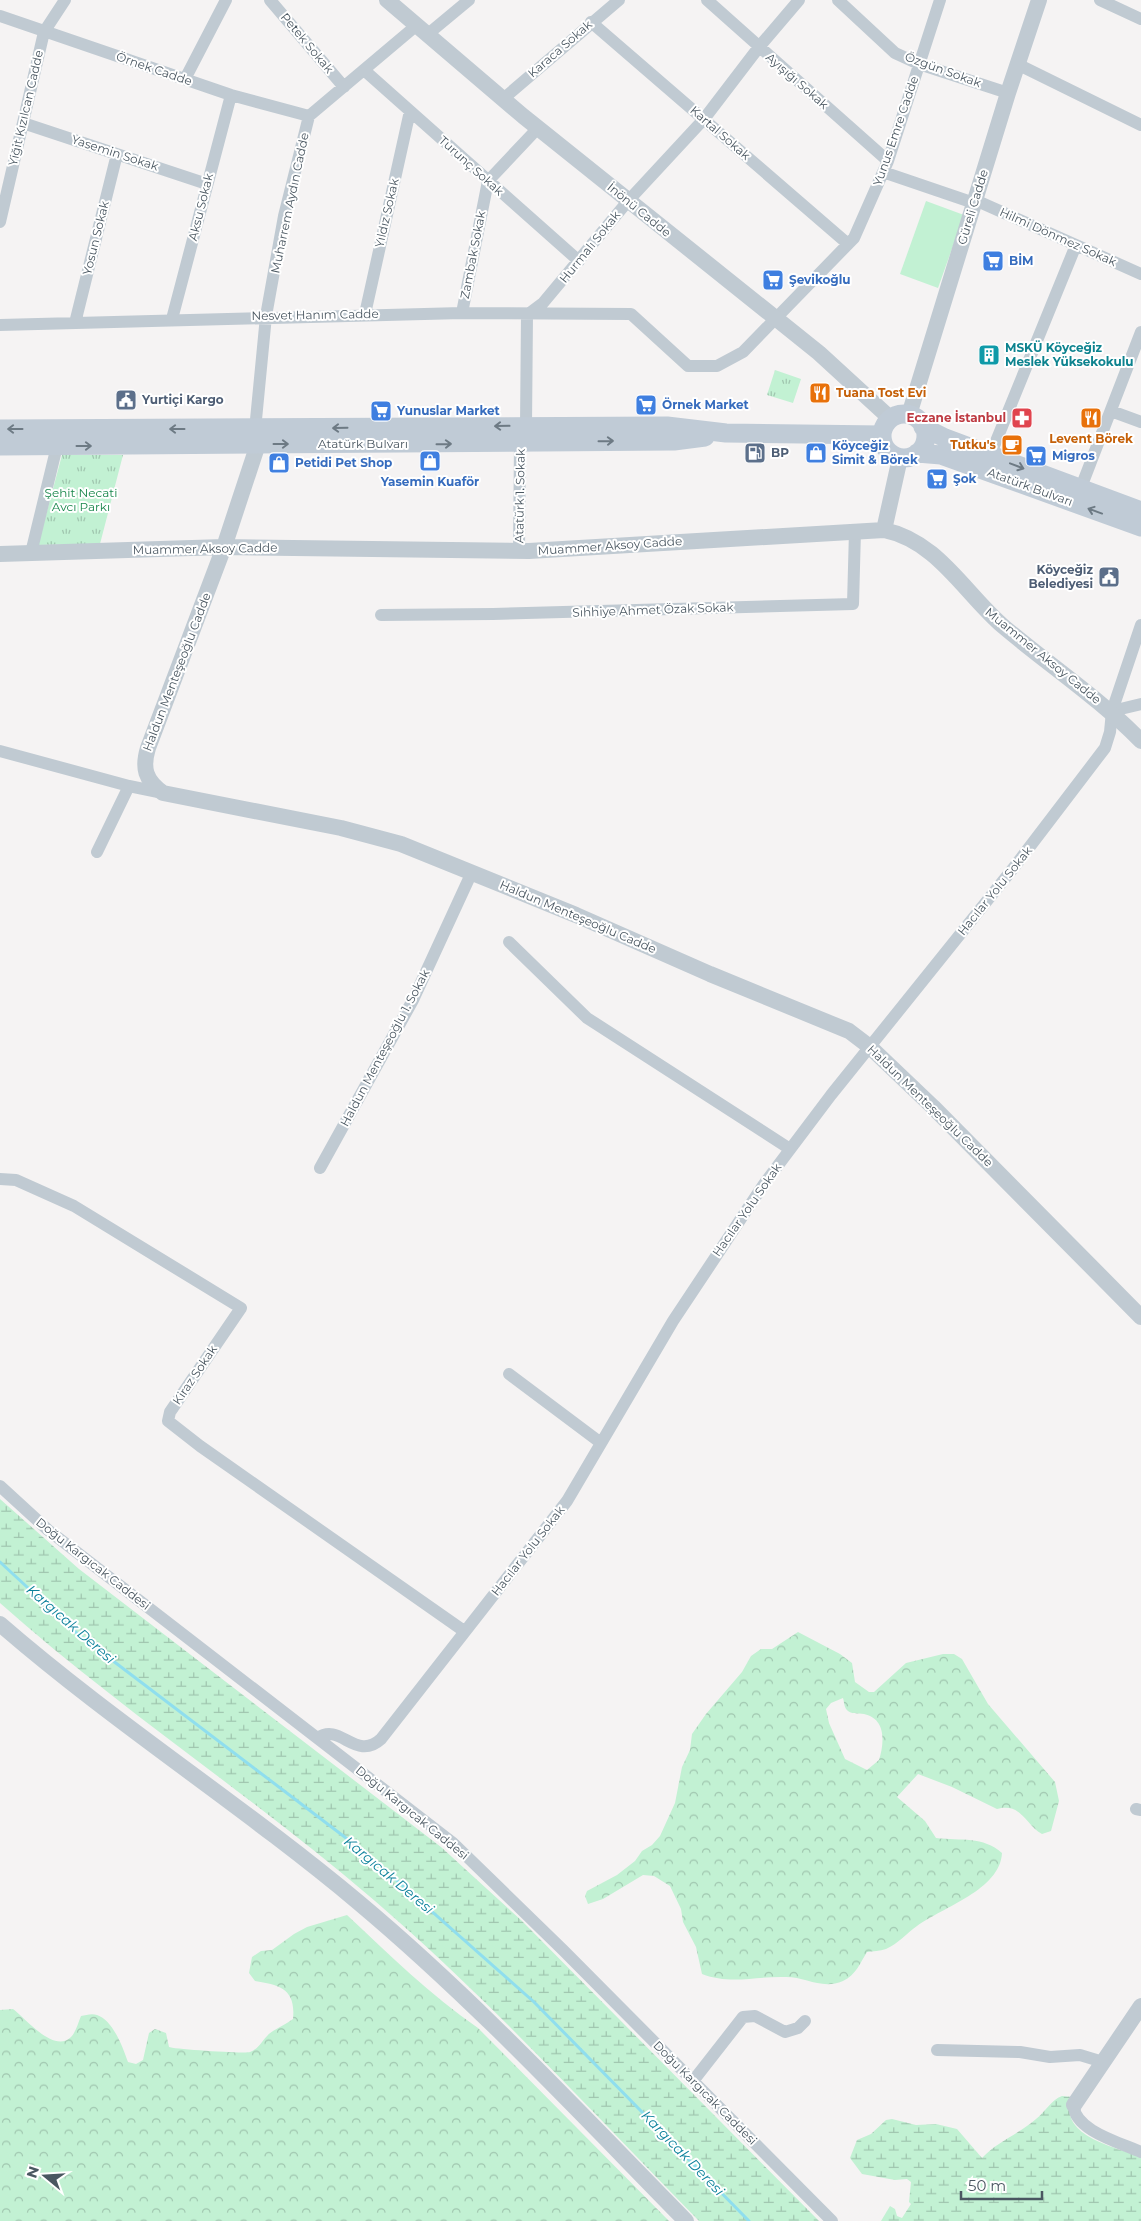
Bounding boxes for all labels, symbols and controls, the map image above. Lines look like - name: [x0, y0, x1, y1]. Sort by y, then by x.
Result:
- street label: Petek Sokak: [278, 9, 337, 77]
- street label: Karaca Sokak: [525, 16, 595, 81]
- street label: Örnek Cadde: [114, 48, 194, 89]
- street label: Yiğit Kızılcan Cadde: [5, 49, 46, 167]
- street label: Ayışığı Sokak: [763, 49, 832, 112]
- street label: Özgün Sokak: [903, 49, 984, 91]
- street label: Yunus Emre Cadde: [870, 74, 921, 188]
- street label: Kartal Sokak: [687, 102, 754, 163]
- street label: Yasemin Sokak: [70, 131, 161, 174]
- street label: Muharrem Aydın Cadde: [267, 131, 312, 275]
- street label: Turunç Sokak: [436, 133, 507, 199]
- street label: Güreli Cadde: [954, 167, 991, 246]
- street label: Aksu Sokak: [185, 171, 216, 242]
- street label: Yıldız Sokak: [371, 176, 402, 249]
- street label: İnönü Cadde: [604, 179, 674, 240]
- street label: Yosun Sokak: [79, 198, 112, 276]
- street label: Hilmi Dönmez Sokak: [997, 204, 1120, 269]
- street label: Hurmalı Sokak: [556, 207, 624, 286]
- street label: Zambak Sokak: [457, 209, 489, 300]
- supermarket icon: BİM: [981, 249, 1005, 273]
- place label: BİM: [1009, 253, 1034, 268]
- supermarket icon: Şevikoğlu: [761, 268, 785, 292]
- place label: Şevikoğlu: [789, 272, 851, 287]
- street label: Nesvet Hanım Cadde: [251, 306, 379, 323]
- place label: MSKÜ Köyceğiz Meslek Yüksekokulu: [1005, 340, 1134, 369]
- building icon: MSKÜ Köyceğiz Meslek Yüksekokulu: [977, 343, 1001, 367]
- restaurant icon: Tuana Tost Evi: [808, 381, 832, 405]
- place label: Tuana Tost Evi: [836, 385, 926, 400]
- public building icon: Yurtiçi Kargo: [114, 388, 138, 412]
- place label: Yurtiçi Kargo: [141, 392, 224, 407]
- supermarket icon: Örnek Market: [634, 393, 658, 417]
- place label: Örnek Market: [662, 397, 750, 412]
- supermarket icon: Yunuslar Market: [369, 399, 393, 423]
- place label: Yunuslar Market: [396, 403, 501, 418]
- pharmacy icon: Eczane İstanbul: [1010, 406, 1034, 430]
- restaurant icon: Levent Börek: [1079, 406, 1103, 430]
- place label: Eczane İstanbul: [907, 410, 1006, 425]
- one-way arrow: [495, 421, 511, 431]
- one-way arrow: [7, 424, 24, 434]
- one-way arrow: [170, 424, 186, 434]
- one-way arrow: [332, 424, 348, 433]
- place label: Levent Börek: [1049, 431, 1133, 446]
- cafe icon: Tutku's: [1000, 433, 1024, 457]
- street label: Atatürk Bulvarı: [318, 436, 408, 451]
- one-way arrow: [598, 436, 614, 446]
- place label: Tutku's: [950, 437, 997, 452]
- place label: Köyceğiz Simit & Börek: [832, 438, 918, 467]
- one-way arrow: [272, 439, 289, 449]
- one-way arrow: [435, 439, 451, 448]
- one-way arrow: [75, 441, 91, 451]
- fuel station icon: BP: [743, 441, 767, 465]
- shop icon: Köyceğiz Simit & Börek: [804, 441, 828, 465]
- supermarket icon: Migros: [1024, 444, 1048, 468]
- place label: BP: [771, 445, 789, 460]
- street label: Atatürk 1. Sokak: [511, 448, 528, 543]
- place label: Migros: [1052, 448, 1095, 463]
- shop icon: Yasemin Kuaför: [418, 449, 442, 473]
- shop icon: Petidi Pet Shop: [267, 451, 291, 475]
- place label: Petidi Pet Shop: [295, 455, 392, 470]
- one-way arrow: [1008, 462, 1024, 471]
- street label: Atatürk Bulvarı: [985, 464, 1075, 509]
- supermarket icon: Şok: [925, 467, 949, 491]
- place label: Şok: [953, 471, 977, 486]
- place label: Yasemin Kuaför: [380, 474, 479, 489]
- park label: Şehit Necati Avcı Parkı: [45, 485, 117, 514]
- one-way arrow: [1088, 506, 1103, 515]
- street label: Muammer Aksoy Cadde: [537, 533, 683, 558]
- street label: Muammer Aksoy Cadde: [133, 540, 277, 557]
- place label: Köyceğiz Belediyesi: [1029, 562, 1093, 591]
- public building icon: Köyceğiz Belediyesi: [1097, 565, 1121, 589]
- street label: Haldun Menteşeoğlu Cadde: [139, 590, 214, 753]
- street label: Sıhhiye Ahmet Özak Sokak: [572, 599, 735, 620]
- street label: Muammer Aksoy Cadde: [982, 604, 1104, 707]
- street label: Hacılar Yolu Sokak: [954, 843, 1036, 938]
- street label: Haldun Menteşeoğlu Cadde: [498, 877, 659, 956]
- street label: Haldun Menteşeoğlu 1. Sokak: [337, 966, 433, 1129]
- street label: Haldun Menteşeoğlu Cadde: [865, 1042, 996, 1170]
- street label: Hacılar Yolu Sokak: [709, 1160, 785, 1259]
- street label: Kiraz Sokak: [169, 1341, 220, 1407]
- street label: Hacılar Yolu Sokak: [488, 1502, 568, 1599]
- street label: Doğu Kargıcak Caddesi: [33, 1514, 153, 1613]
- water label: Kargıcak Deresi: [23, 1581, 119, 1668]
- street label: Doğu Kargıcak Caddesi: [353, 1763, 472, 1863]
- water label: Kargıcak Deresi: [340, 1832, 438, 1918]
- street label: Doğu Kargıcak Caddesi: [650, 2038, 760, 2148]
- water label: Kargıcak Deresi: [638, 2107, 728, 2200]
- north arrow: [20, 2151, 70, 2201]
- text: N: [22, 2164, 43, 2180]
- scale bar: [961, 2168, 1042, 2200]
- text: 50 m: [968, 2176, 1006, 2195]

